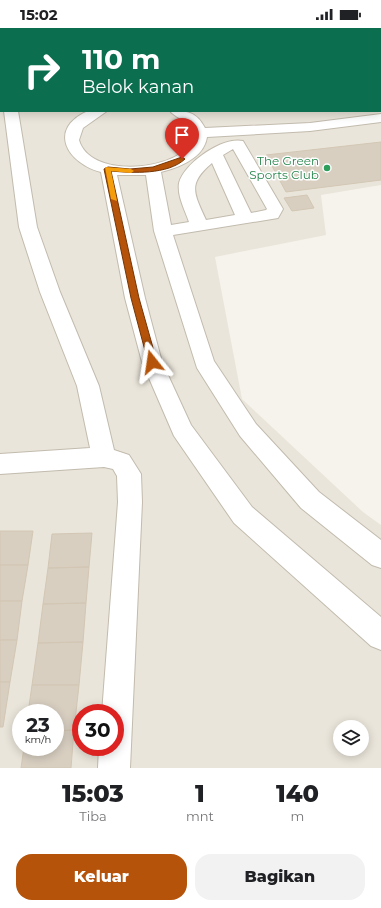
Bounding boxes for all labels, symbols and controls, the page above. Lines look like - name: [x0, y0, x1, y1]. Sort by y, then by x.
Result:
- text: 15:02: [20, 5, 58, 24]
- text: 110 m: [82, 42, 160, 76]
- icon: right: [16, 44, 68, 96]
- text: Belok kanan: [82, 76, 194, 98]
- pin: [165, 118, 199, 159]
- icon: arrive: [171, 124, 193, 146]
- place label: The Green Sports Club: [249, 153, 319, 182]
- marker: The Green Sports Club: [322, 163, 332, 173]
- position arrow: [131, 341, 173, 383]
- speed limit sign: 30: [72, 704, 124, 756]
- text: 23: [26, 713, 50, 737]
- map controls: [333, 720, 369, 756]
- button: layers: [333, 720, 369, 756]
- text: km/h: [25, 733, 51, 746]
- text: 15:03: [62, 779, 124, 808]
- text: 1: [195, 779, 205, 808]
- text: 140: [276, 779, 319, 808]
- text: Tiba: [79, 808, 107, 824]
- text: mnt: [186, 808, 214, 824]
- text: m: [290, 808, 304, 824]
- button: Keluar: [16, 854, 187, 900]
- button: Bagikan: [195, 854, 365, 900]

